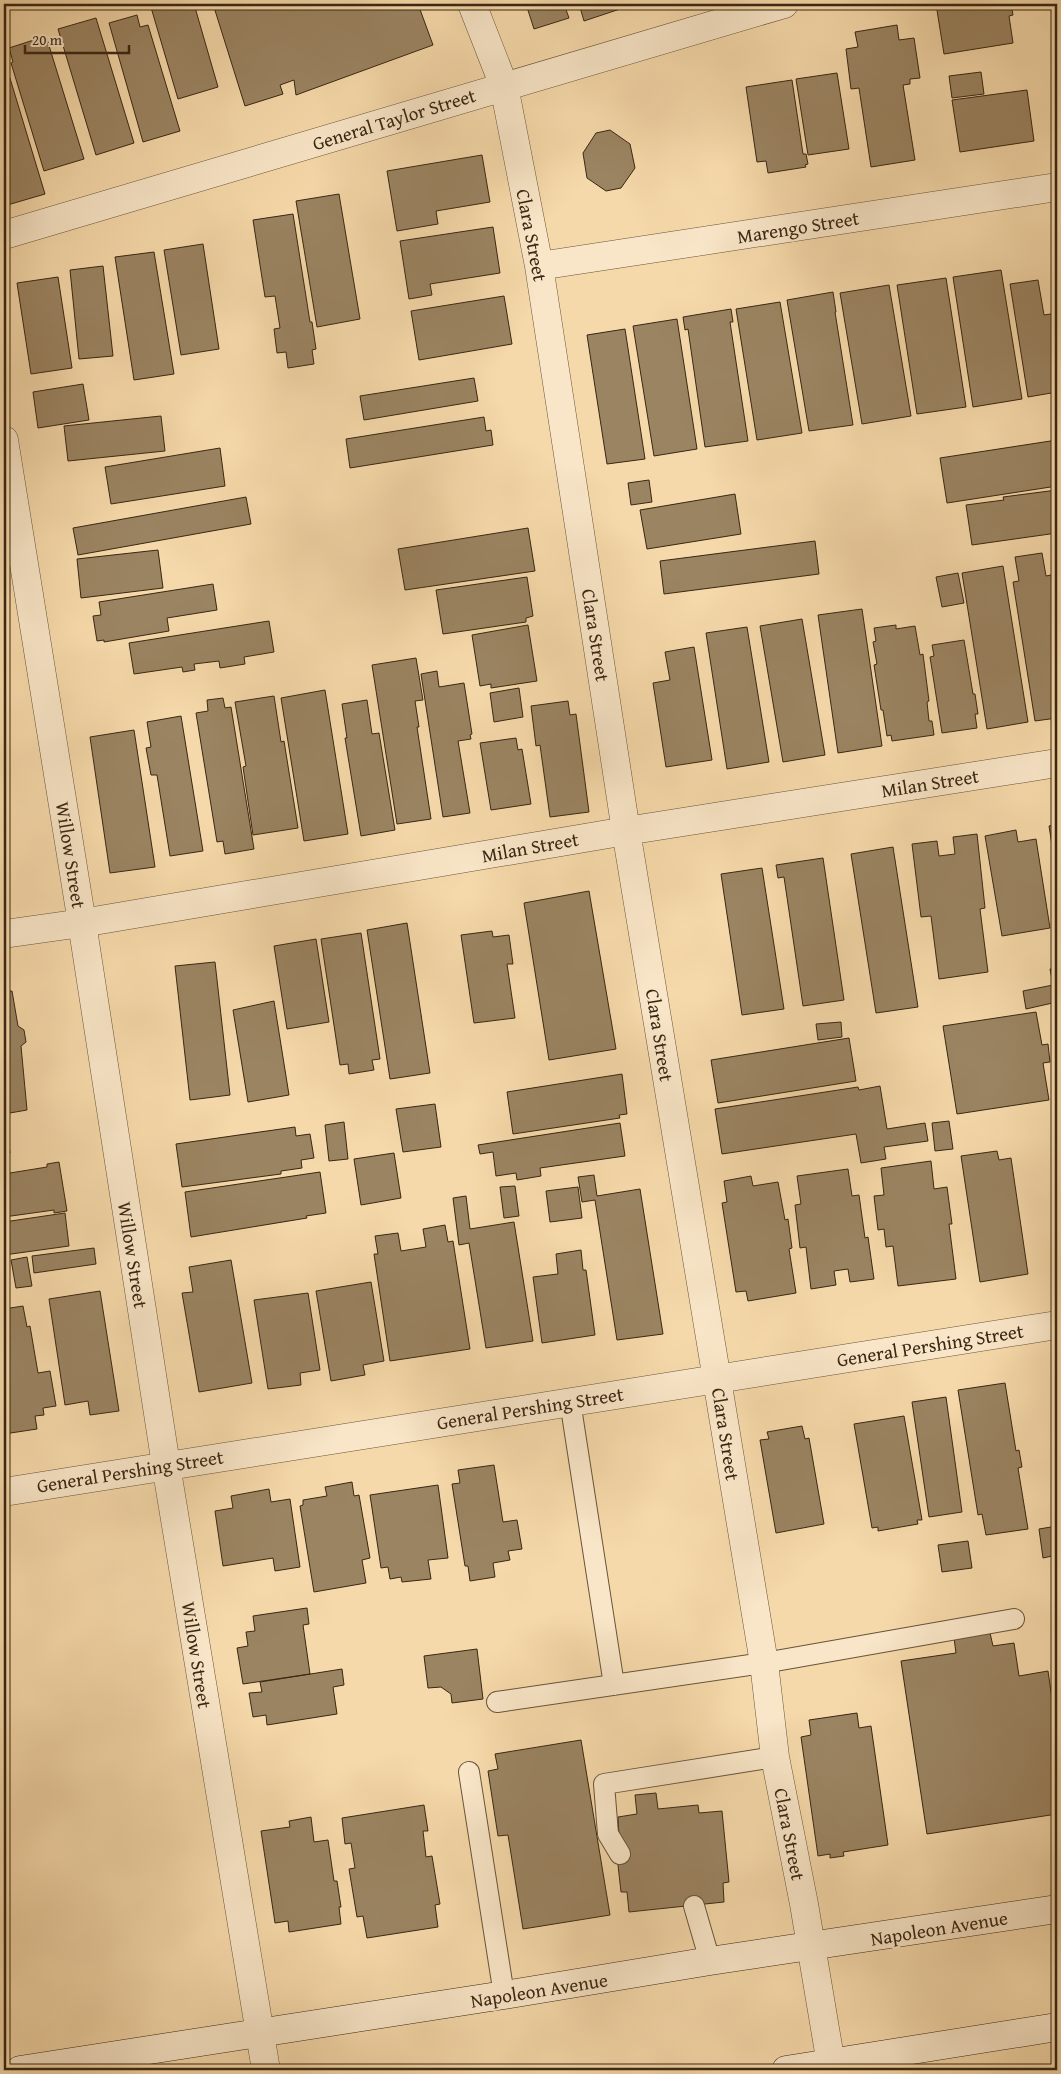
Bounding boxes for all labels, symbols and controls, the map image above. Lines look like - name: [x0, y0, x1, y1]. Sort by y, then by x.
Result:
- scale bar: [25, 22, 129, 54]
- text: 20 m: [32, 29, 63, 50]
- street label: General Taylor Street: [309, 81, 479, 157]
- street label: Clara Street: [509, 186, 555, 284]
- street label: Marengo Street: [735, 204, 861, 250]
- street label: Clara Street: [575, 587, 617, 684]
- street label: Milan Street: [879, 761, 981, 805]
- street label: Willow Street: [49, 800, 93, 910]
- street label: Milan Street: [479, 825, 581, 869]
- street label: Clara Street: [639, 987, 681, 1084]
- street label: Willow Street: [111, 1200, 155, 1310]
- street label: General Pershing Street: [835, 1316, 1026, 1374]
- street label: General Pershing Street: [435, 1379, 626, 1437]
- street label: Clara Street: [705, 1386, 747, 1483]
- street label: General Pershing Street: [35, 1442, 226, 1500]
- street label: Willow Street: [175, 1600, 219, 1710]
- street label: Clara Street: [767, 1785, 813, 1883]
- street label: Napoleon Avenue: [868, 1903, 1010, 1953]
- street label: Napoleon Avenue: [468, 1965, 610, 2015]

